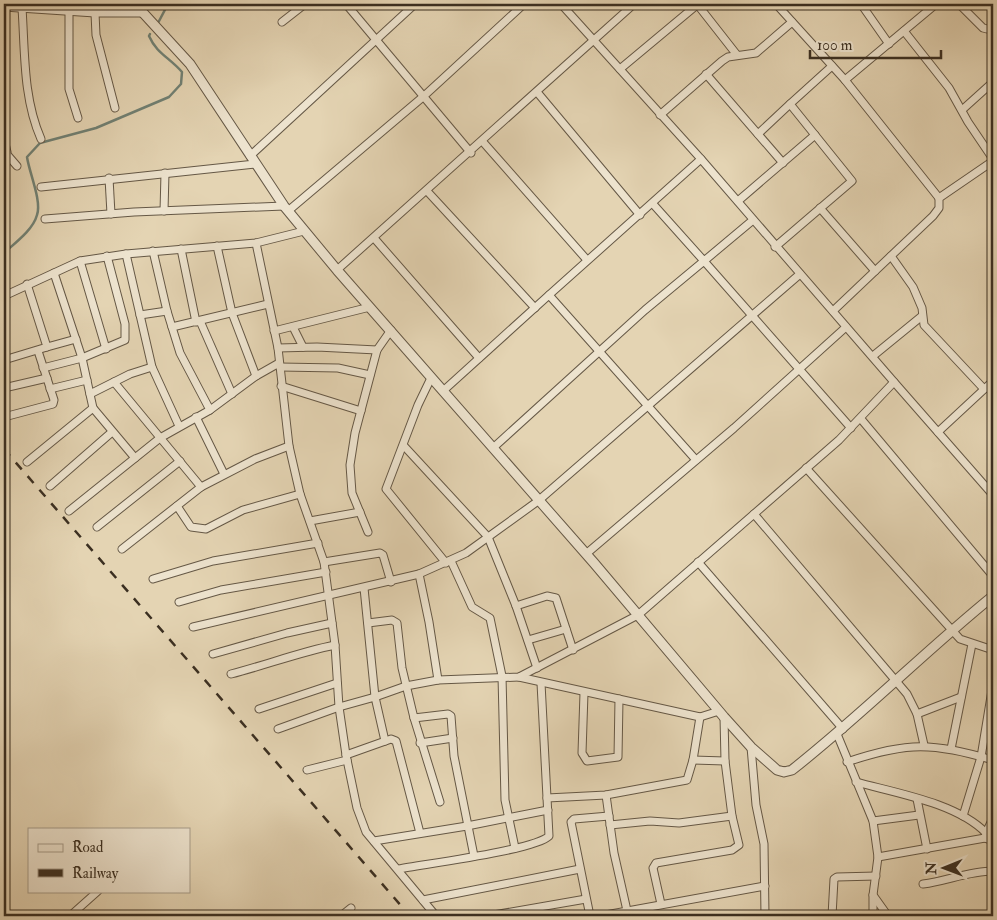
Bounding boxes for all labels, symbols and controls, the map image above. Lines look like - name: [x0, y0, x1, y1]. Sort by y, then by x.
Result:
- scale bar: [810, 28, 941, 60]
- text: 100 m: [817, 36, 853, 55]
- legend: [28, 828, 190, 892]
- text: Road: [72, 838, 104, 857]
- north arrow: [920, 842, 970, 892]
- text: N: [923, 861, 940, 876]
- text: Railway: [72, 864, 119, 883]

